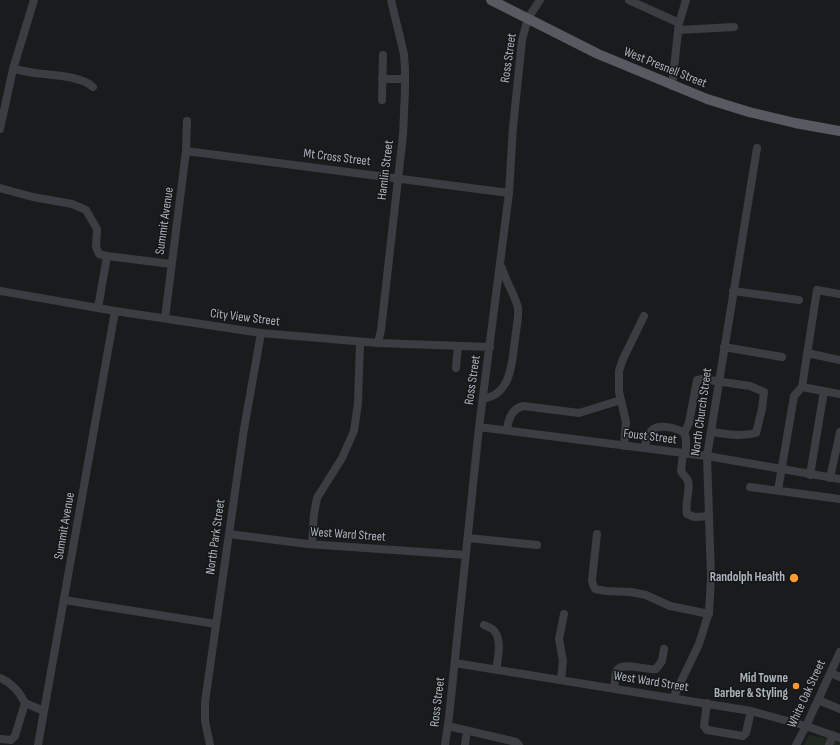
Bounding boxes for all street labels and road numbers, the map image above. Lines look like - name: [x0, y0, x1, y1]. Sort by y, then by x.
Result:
- street label: Ross Street: [498, 32, 520, 84]
- street label: West Presnell Street: [621, 44, 709, 92]
- street label: Hamlin Street: [375, 139, 397, 201]
- street label: Mt Cross Street: [302, 146, 372, 170]
- street label: Summit Avenue: [153, 186, 177, 256]
- street label: City View Street: [209, 306, 281, 330]
- street label: Ross Street: [462, 354, 484, 406]
- street label: North Church Street: [688, 367, 716, 457]
- street label: Foust Street: [622, 426, 678, 448]
- street label: Summit Avenue: [51, 491, 79, 561]
- street label: North Park Street: [203, 498, 229, 576]
- street label: West Ward Street: [310, 525, 386, 545]
- street label: White Oak Street: [784, 657, 830, 731]
- street label: West Ward Street: [612, 668, 690, 696]
- street label: Ross Street: [427, 676, 449, 728]

